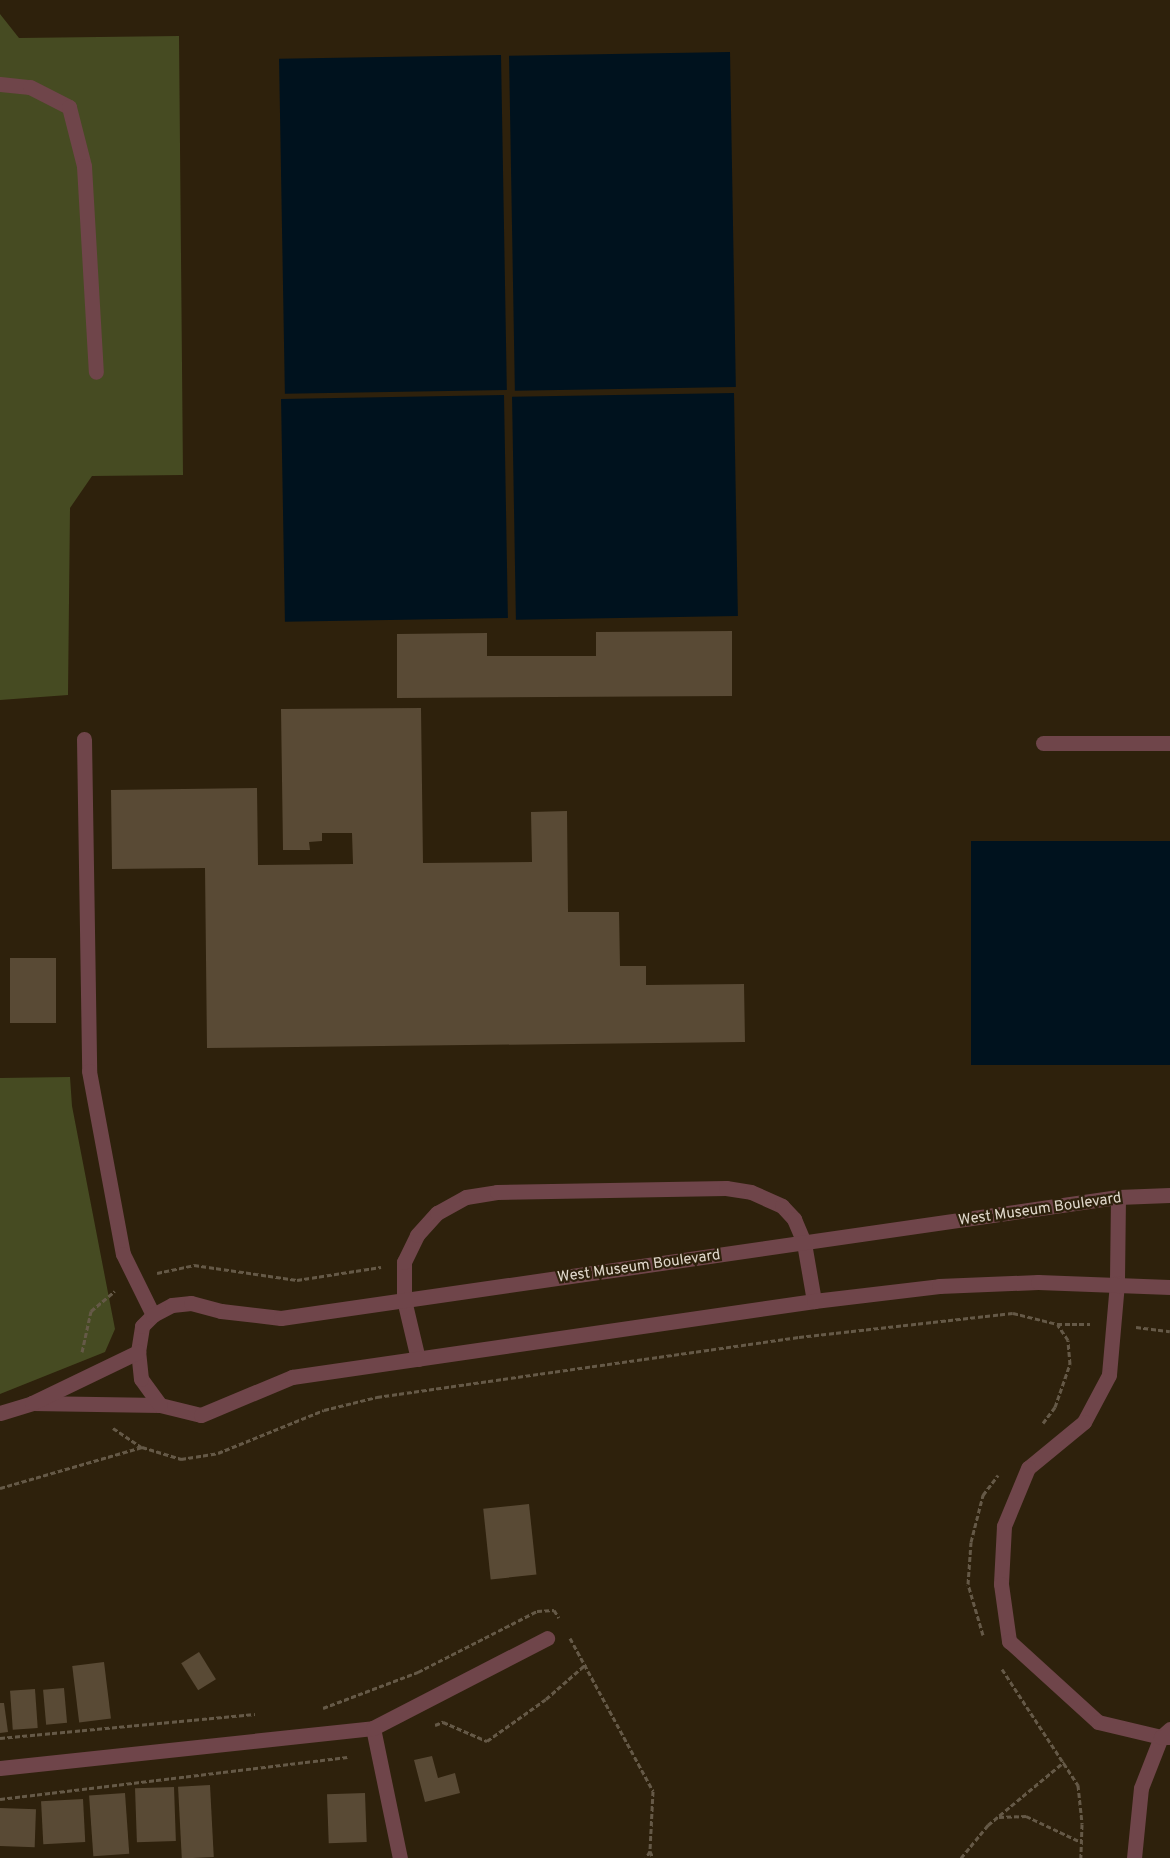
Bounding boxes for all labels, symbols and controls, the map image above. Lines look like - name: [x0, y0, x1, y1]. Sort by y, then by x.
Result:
- street label: West Museum Boulevard: [957, 1190, 1123, 1230]
- street label: West Museum Boulevard: [556, 1247, 722, 1287]

